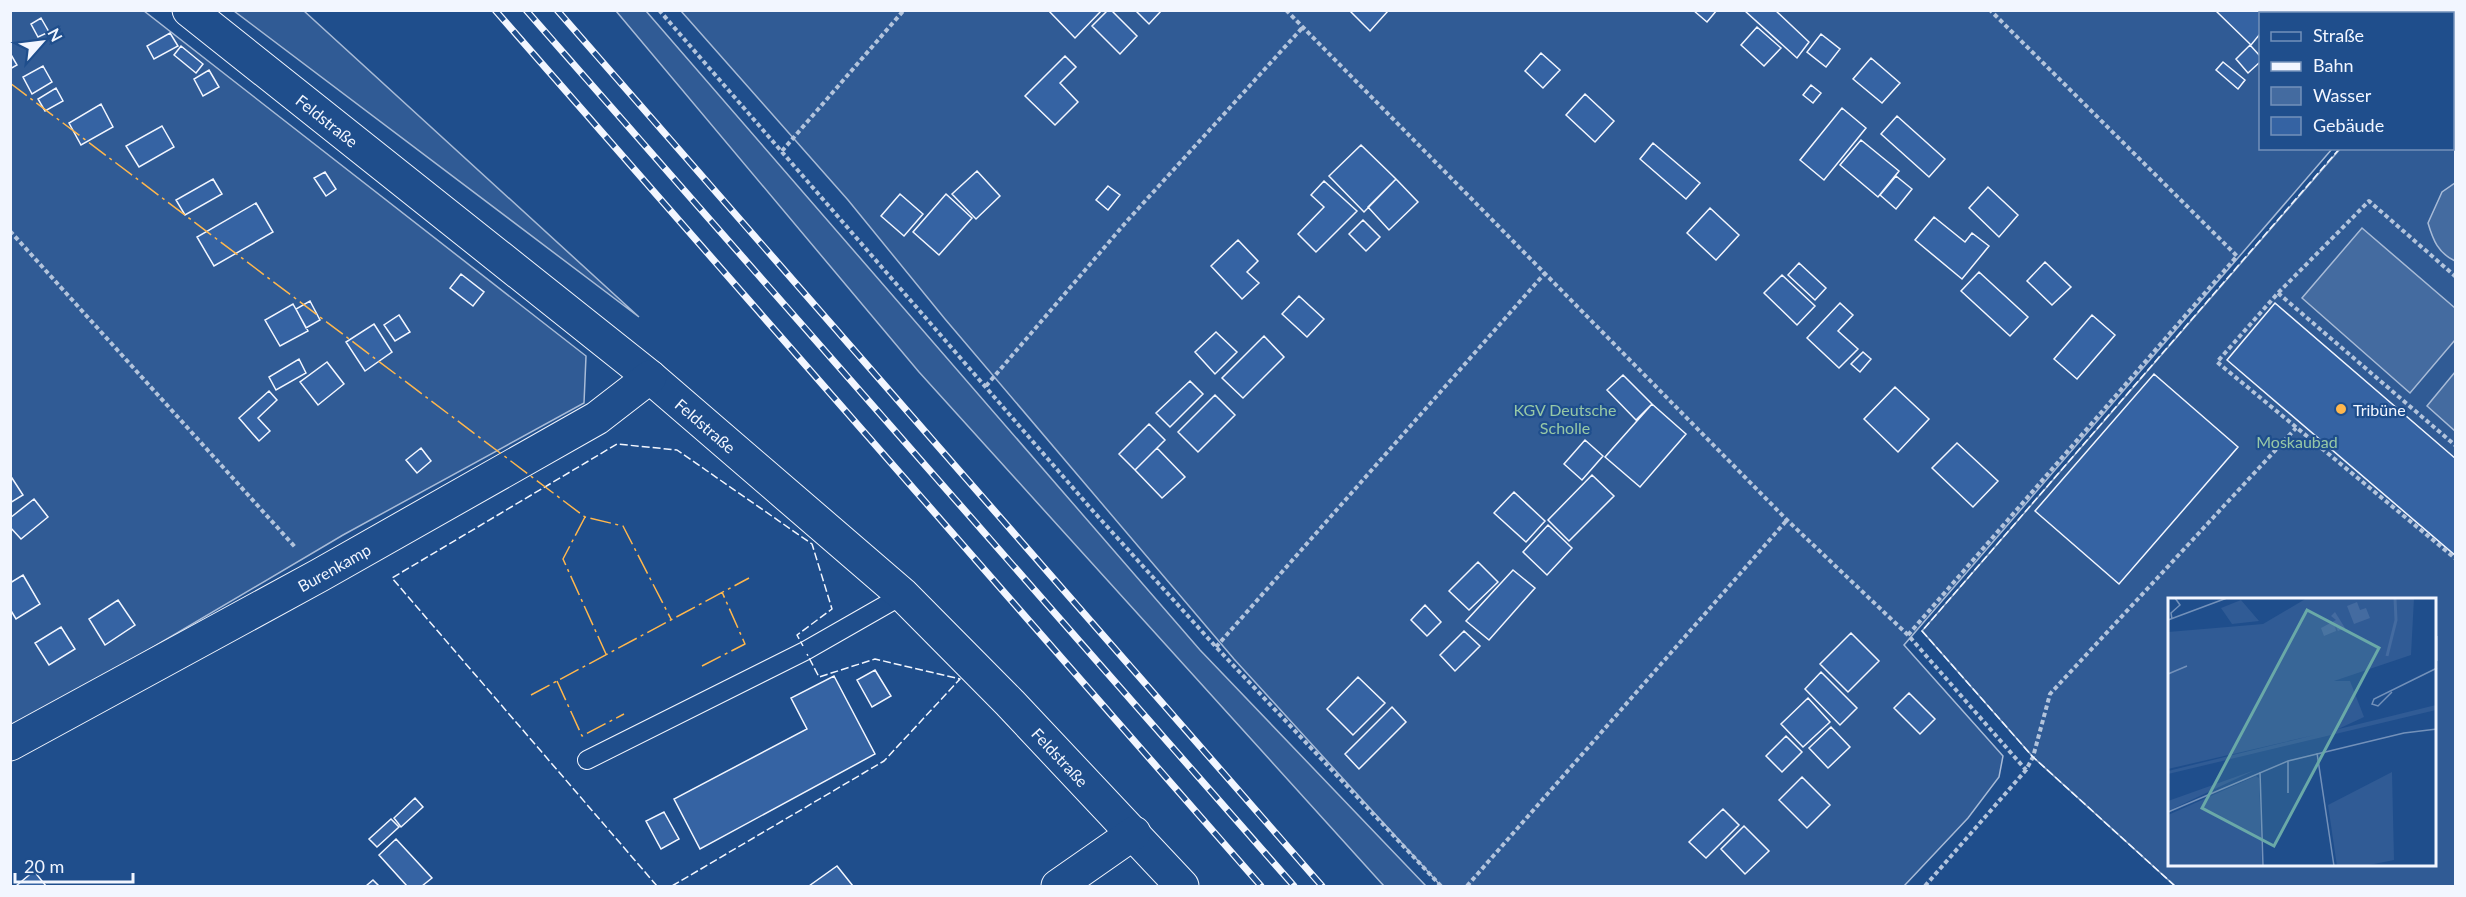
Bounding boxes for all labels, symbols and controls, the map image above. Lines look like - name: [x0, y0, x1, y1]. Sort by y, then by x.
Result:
- north arrow: [12, 12, 72, 72]
- legend: [2259, 12, 2454, 150]
- text: Straße: [2313, 24, 2364, 46]
- text: N: [44, 25, 67, 45]
- text: Bahn: [2313, 54, 2354, 76]
- text: Wasser: [2313, 84, 2372, 106]
- street label: Feldstraße: [293, 90, 362, 151]
- text: Gebäude: [2313, 114, 2384, 136]
- street label: Feldstraße: [672, 394, 740, 456]
- park label: KGV Deutsche Scholle: [1514, 400, 1616, 437]
- place label: Tribüne: [2353, 400, 2406, 419]
- marker: Tribüne: [2334, 402, 2348, 416]
- park label: Moskaubad: [2256, 432, 2338, 451]
- street label: Burenkamp: [294, 539, 373, 595]
- inset map: [2168, 598, 2436, 867]
- street label: Feldstraße: [1028, 723, 1093, 790]
- scale bar: [15, 846, 134, 884]
- text: 20 m: [24, 855, 64, 877]

